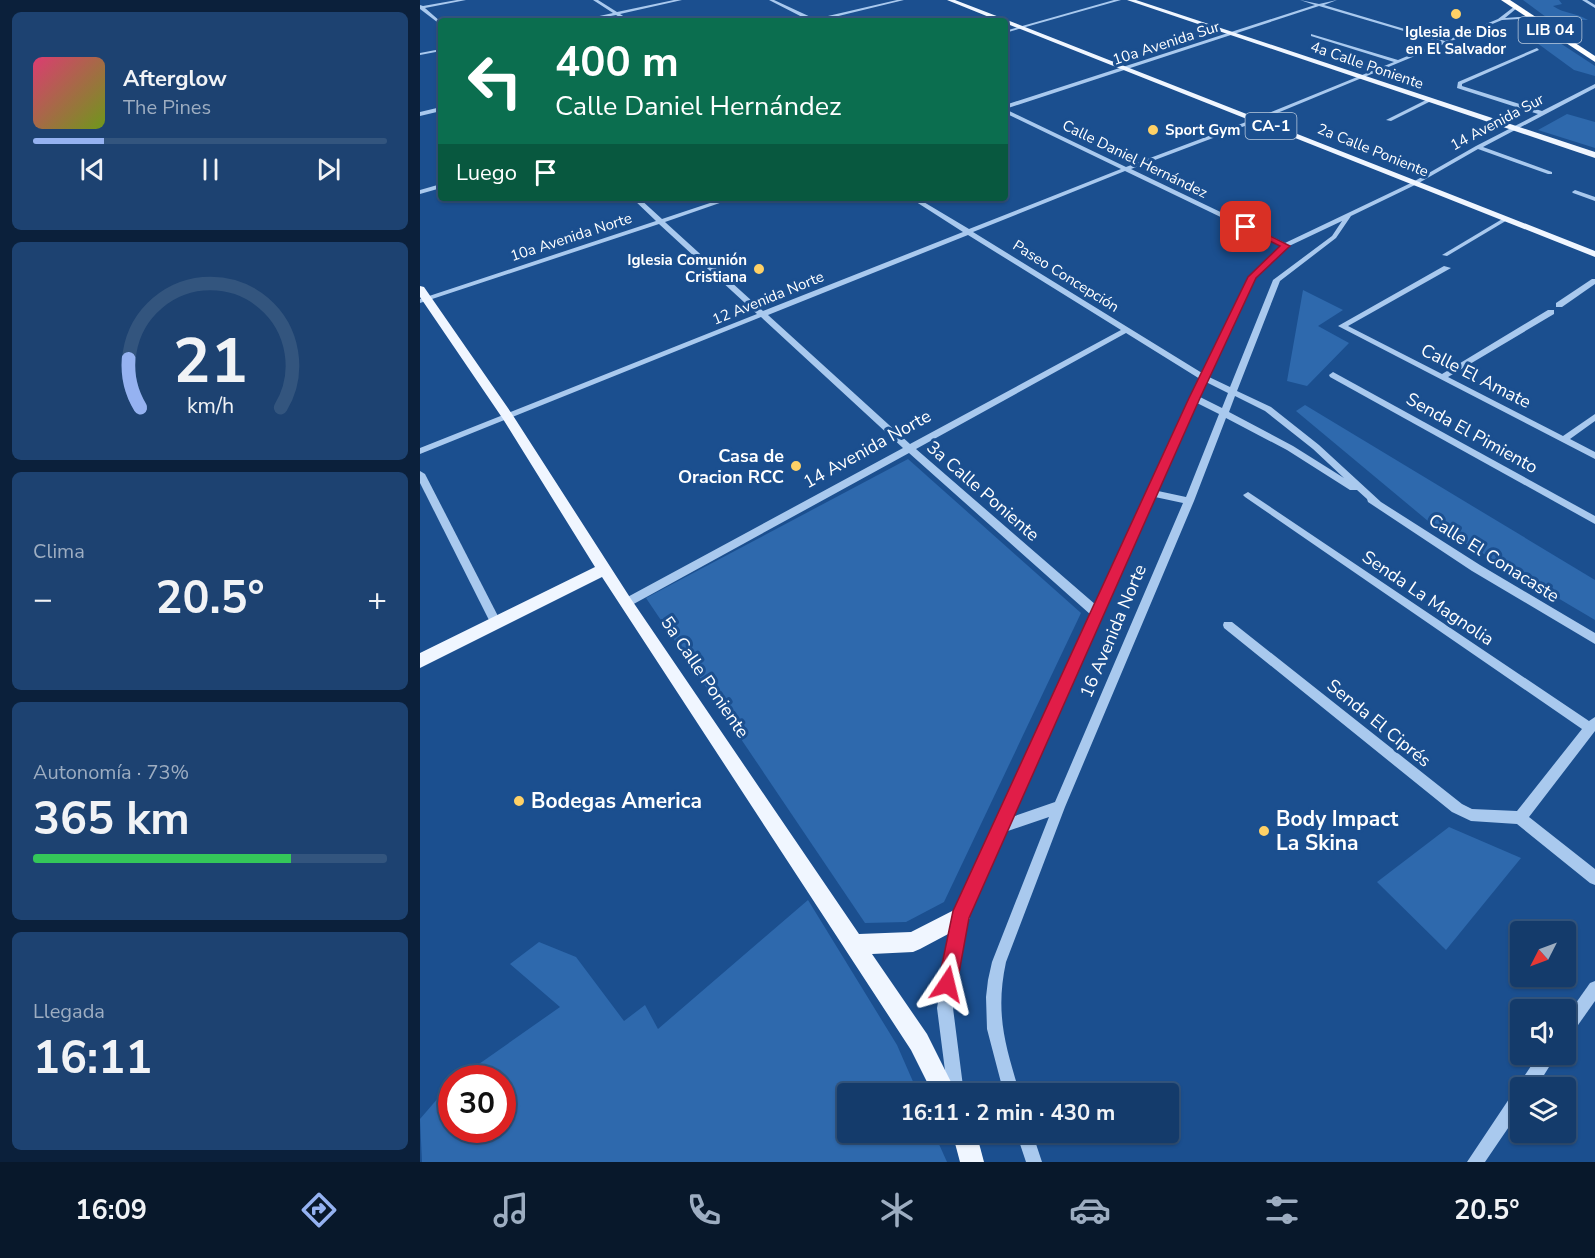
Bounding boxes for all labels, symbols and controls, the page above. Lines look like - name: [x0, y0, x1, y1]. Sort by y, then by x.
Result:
- marker: Iglesia de Dios en El Salvador: [1449, 7, 1463, 21]
- street label: 10a Avenida Sur: [1110, 16, 1223, 70]
- road number: LIB 04: [1518, 17, 1582, 43]
- place label: Iglesia de Dios en El Salvador: [1405, 22, 1507, 59]
- text: 400 m: [555, 34, 679, 91]
- street label: 4a Calle Poniente: [1308, 36, 1426, 94]
- icon: left: [456, 42, 534, 120]
- text: Afterglow: [123, 64, 227, 94]
- text: Calle Daniel Hernández: [555, 88, 842, 125]
- street label: 14 Avenida Sur: [1447, 89, 1548, 155]
- text: The Pines: [123, 94, 211, 121]
- road number: CA-1: [1246, 113, 1296, 139]
- street label: Calle Daniel Hernández: [1059, 115, 1211, 203]
- street label: 2a Calle Poniente: [1314, 119, 1432, 181]
- place label: Sport Gym: [1165, 120, 1240, 140]
- marker: Sport Gym: [1146, 123, 1160, 137]
- icon: previous: [76, 153, 109, 186]
- icon: pause: [194, 153, 227, 186]
- icon: next: [312, 153, 345, 186]
- icon: arrive: [529, 156, 562, 189]
- text: Luego: [456, 158, 517, 188]
- pin: [1220, 201, 1271, 252]
- street label: 10a Avenida Norte: [508, 208, 634, 266]
- icon: arrive: [1229, 210, 1262, 243]
- street label: Paseo Concepción: [1009, 235, 1123, 317]
- place label: Iglesia Comunión Cristiana: [627, 250, 747, 287]
- marker: Iglesia Comunión Cristiana: [752, 262, 766, 276]
- street label: 12 Avenida Norte: [709, 266, 827, 330]
- text: 21: [173, 319, 247, 404]
- street label: Calle El Amate: [1417, 338, 1535, 414]
- street label: Senda El Pimiento: [1402, 387, 1542, 479]
- text: km/h: [186, 391, 234, 421]
- street label: 14 Avenida Norte: [799, 404, 935, 494]
- street label: 3a Calle Poniente: [922, 435, 1044, 547]
- place label: Casa de Oracion RCC: [678, 444, 784, 489]
- marker: Casa de Oracion RCC: [789, 459, 803, 473]
- street label: Calle El Conacaste: [1424, 508, 1564, 608]
- text: Clima: [33, 538, 85, 565]
- street label: Senda La Magnolia: [1357, 545, 1499, 651]
- street label: 16 Avenida Norte: [1074, 561, 1152, 701]
- text: 20.5°: [155, 568, 265, 629]
- text: −: [33, 577, 53, 622]
- text: +: [367, 577, 387, 622]
- street label: 5a Calle Poniente: [655, 611, 755, 743]
- street label: Senda El Ciprés: [1322, 674, 1436, 772]
- text: Autonomía · 73%: [33, 759, 189, 786]
- place label: Bodegas America: [531, 787, 702, 815]
- text: 365 km: [33, 789, 190, 850]
- marker: Bodegas America: [512, 794, 526, 808]
- place label: Body Impact La Skina: [1276, 805, 1399, 857]
- marker: Body Impact La Skina: [1257, 824, 1271, 838]
- north arrow: [1510, 921, 1576, 987]
- map controls: [1510, 921, 1576, 1143]
- position arrow: [915, 952, 979, 1016]
- text: Llegada: [33, 998, 105, 1025]
- button: sound: [1510, 999, 1576, 1065]
- text: 16:11: [33, 1028, 152, 1089]
- speed limit sign: 30: [438, 1065, 516, 1143]
- button: layers: [1510, 1077, 1576, 1143]
- text: 16:11 · 2 min · 430 m: [901, 1098, 1115, 1128]
- icon: directions: [298, 1189, 340, 1231]
- icon: music: [490, 1189, 532, 1231]
- icon: phone: [683, 1189, 725, 1231]
- icon: climate: [876, 1189, 918, 1231]
- icon: car: [1069, 1189, 1111, 1231]
- icon: filters: [1261, 1189, 1303, 1231]
- text: 16:09: [75, 1192, 147, 1229]
- text: 20.5°: [1454, 1192, 1520, 1229]

